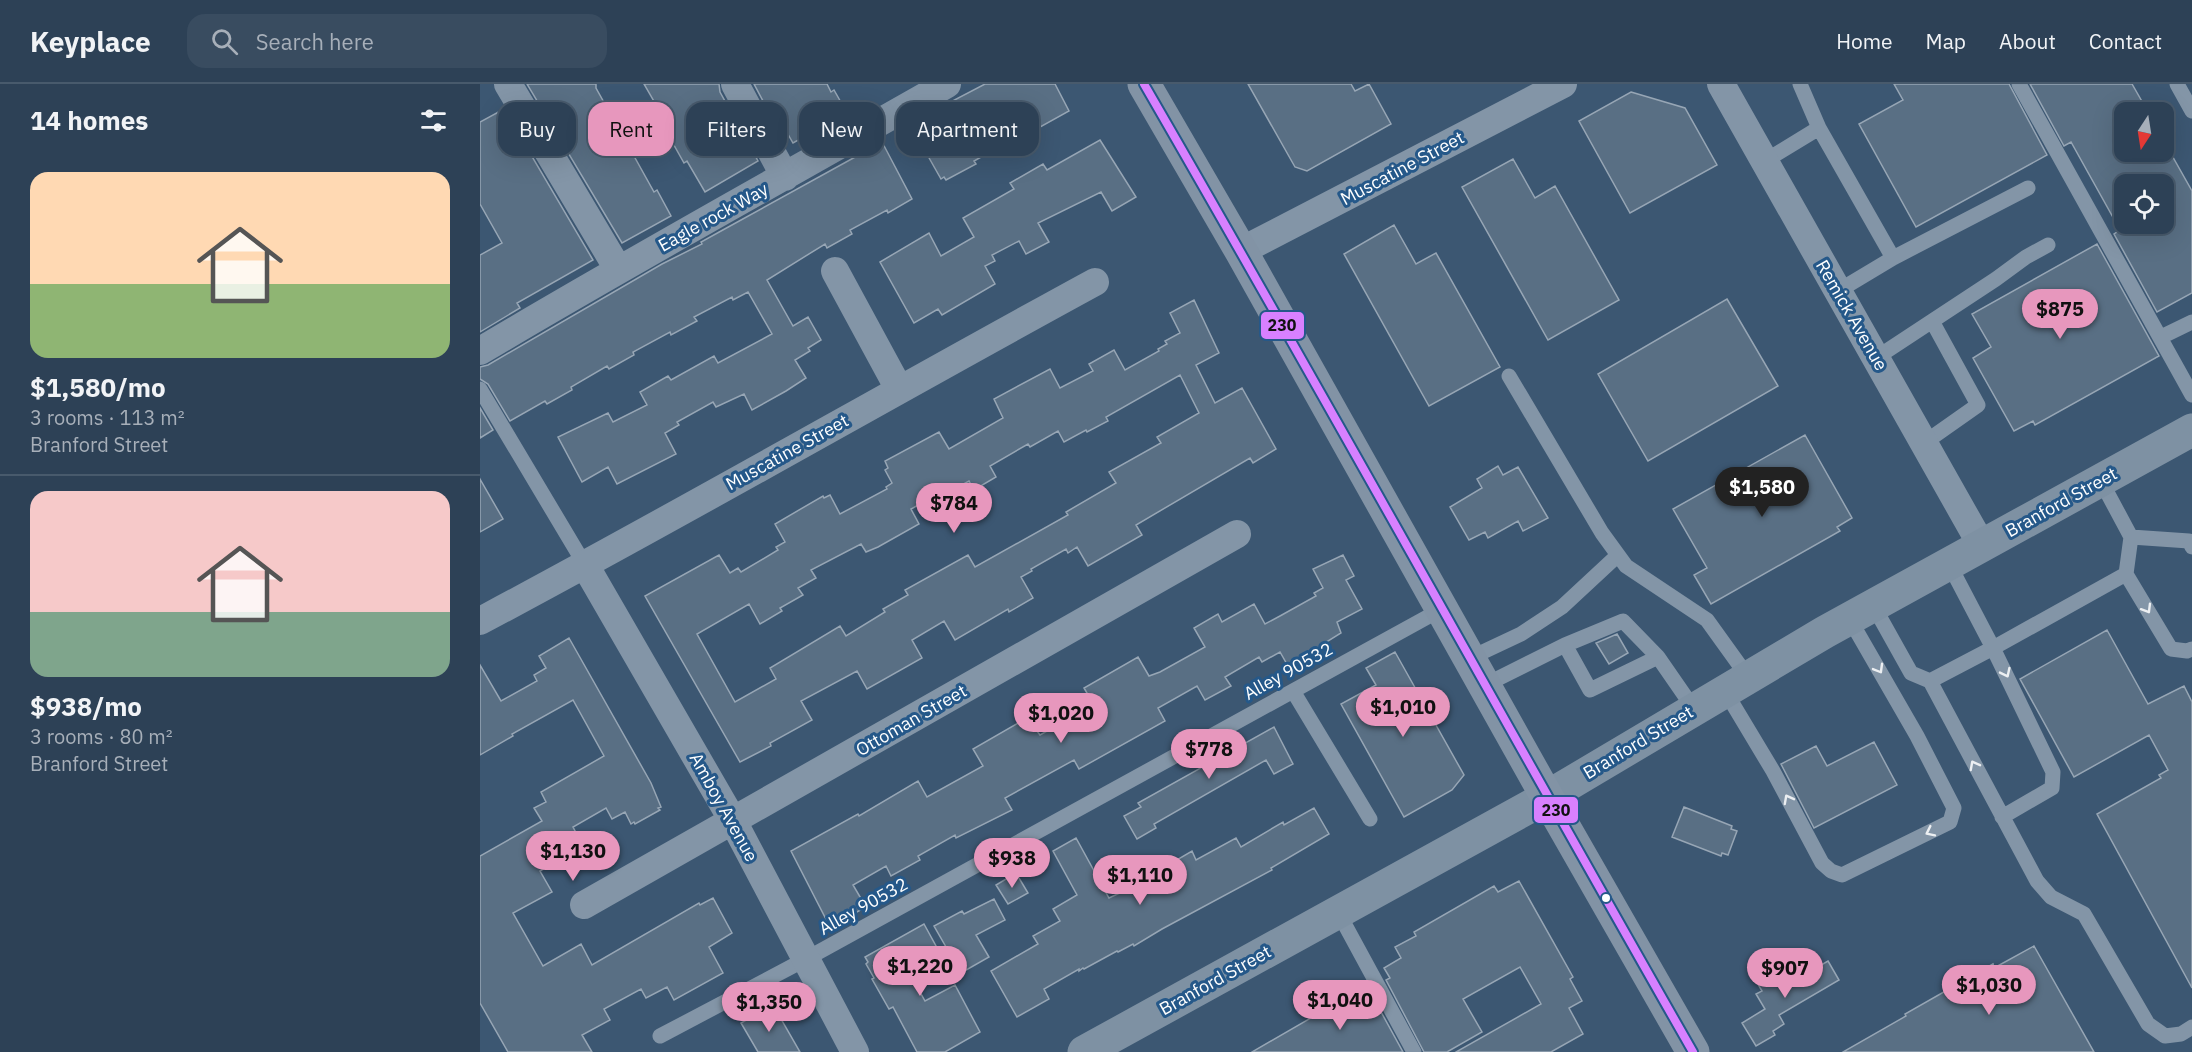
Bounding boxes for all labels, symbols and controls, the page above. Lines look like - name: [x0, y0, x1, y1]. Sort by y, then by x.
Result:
- search box: [187, 14, 607, 68]
- text: Keyplace: [30, 23, 151, 60]
- icon: search: [208, 25, 241, 58]
- text: Search here: [256, 27, 374, 56]
- text: Home: [1836, 27, 1893, 55]
- text: Map: [1926, 27, 1966, 55]
- text: About: [1999, 27, 2056, 55]
- text: Contact: [2089, 27, 2162, 55]
- chip: Buy: [498, 102, 576, 156]
- chip: Rent: [588, 102, 674, 156]
- chip: Filters: [686, 102, 787, 156]
- chip: New: [799, 102, 884, 156]
- chip: Apartment: [896, 102, 1039, 156]
- north arrow: [2114, 102, 2174, 162]
- map controls: [2114, 102, 2174, 234]
- text: 14 homes: [30, 103, 148, 137]
- icon: filters: [417, 104, 450, 137]
- street label: Muscatine Street: [1336, 126, 1468, 210]
- button: locate: [2114, 174, 2174, 234]
- street label: Eagle rock Way: [654, 177, 772, 257]
- icon: home: [186, 211, 294, 319]
- street label: Remick Avenue: [1811, 255, 1893, 375]
- pin: $875: [2024, 289, 2096, 340]
- text: $875: [2036, 295, 2084, 322]
- line badge: 230: [1260, 311, 1305, 340]
- text: 230: [1268, 315, 1297, 335]
- text: $1,580/mo: [30, 370, 166, 404]
- text: 3 rooms · 113 m²: [30, 404, 185, 431]
- street label: Muscatine Street: [722, 409, 852, 495]
- text: Branford Street: [30, 431, 168, 458]
- street label: Branford Street: [2001, 462, 2121, 542]
- pin: $1,580: [1713, 467, 1811, 518]
- text: $1,580: [1729, 473, 1795, 500]
- pin: $784: [918, 483, 990, 534]
- text: $784: [930, 489, 978, 516]
- icon: home: [186, 530, 294, 638]
- one-way arrow: [2140, 603, 2152, 613]
- street label: Alley 90532: [1239, 637, 1337, 705]
- one-way arrow: [1871, 663, 1883, 673]
- one-way arrow: [1998, 667, 2010, 678]
- street label: Ottoman Street: [851, 679, 971, 761]
- pin: $1,010: [1354, 687, 1452, 738]
- text: $938/mo: [30, 689, 142, 723]
- pin: $1,020: [1012, 693, 1110, 744]
- text: $1,010: [1370, 693, 1436, 720]
- text: $1,020: [1028, 699, 1094, 726]
- street label: Branford Street: [1579, 700, 1697, 784]
- text: 3 rooms · 80 m²: [30, 723, 173, 750]
- pin: $778: [1173, 729, 1245, 780]
- text: $778: [1185, 735, 1233, 762]
- street label: Amboy Avenue: [685, 749, 763, 866]
- text: Branford Street: [30, 750, 168, 777]
- one-way arrow: [1970, 761, 1981, 771]
- one-way arrow: [1784, 795, 1795, 805]
- line badge: 230: [1533, 796, 1579, 824]
- text: 230: [1542, 800, 1571, 820]
- one-way arrow: [1926, 824, 1937, 836]
- pin: $1,130: [524, 831, 622, 882]
- text: $1,130: [540, 837, 606, 864]
- pin: $938: [976, 838, 1048, 889]
- text: $938: [988, 844, 1036, 871]
- pin: $1,110: [1091, 855, 1189, 906]
- text: $1,110: [1107, 861, 1173, 888]
- street label: Alley 90532: [814, 872, 912, 940]
- unlabelled marker: [1600, 892, 1612, 904]
- street label: Branford Street: [1155, 940, 1275, 1020]
- pin: $1,220: [871, 946, 969, 997]
- pin: $907: [1749, 948, 1821, 999]
- text: $1,220: [887, 952, 953, 979]
- text: $907: [1761, 954, 1809, 981]
- pin: $1,030: [1940, 965, 2038, 1016]
- text: $1,030: [1956, 971, 2022, 998]
- pin: $1,040: [1291, 980, 1389, 1031]
- pin: $1,350: [720, 982, 818, 1033]
- text: $1,040: [1307, 986, 1373, 1013]
- text: $1,350: [736, 988, 802, 1015]

